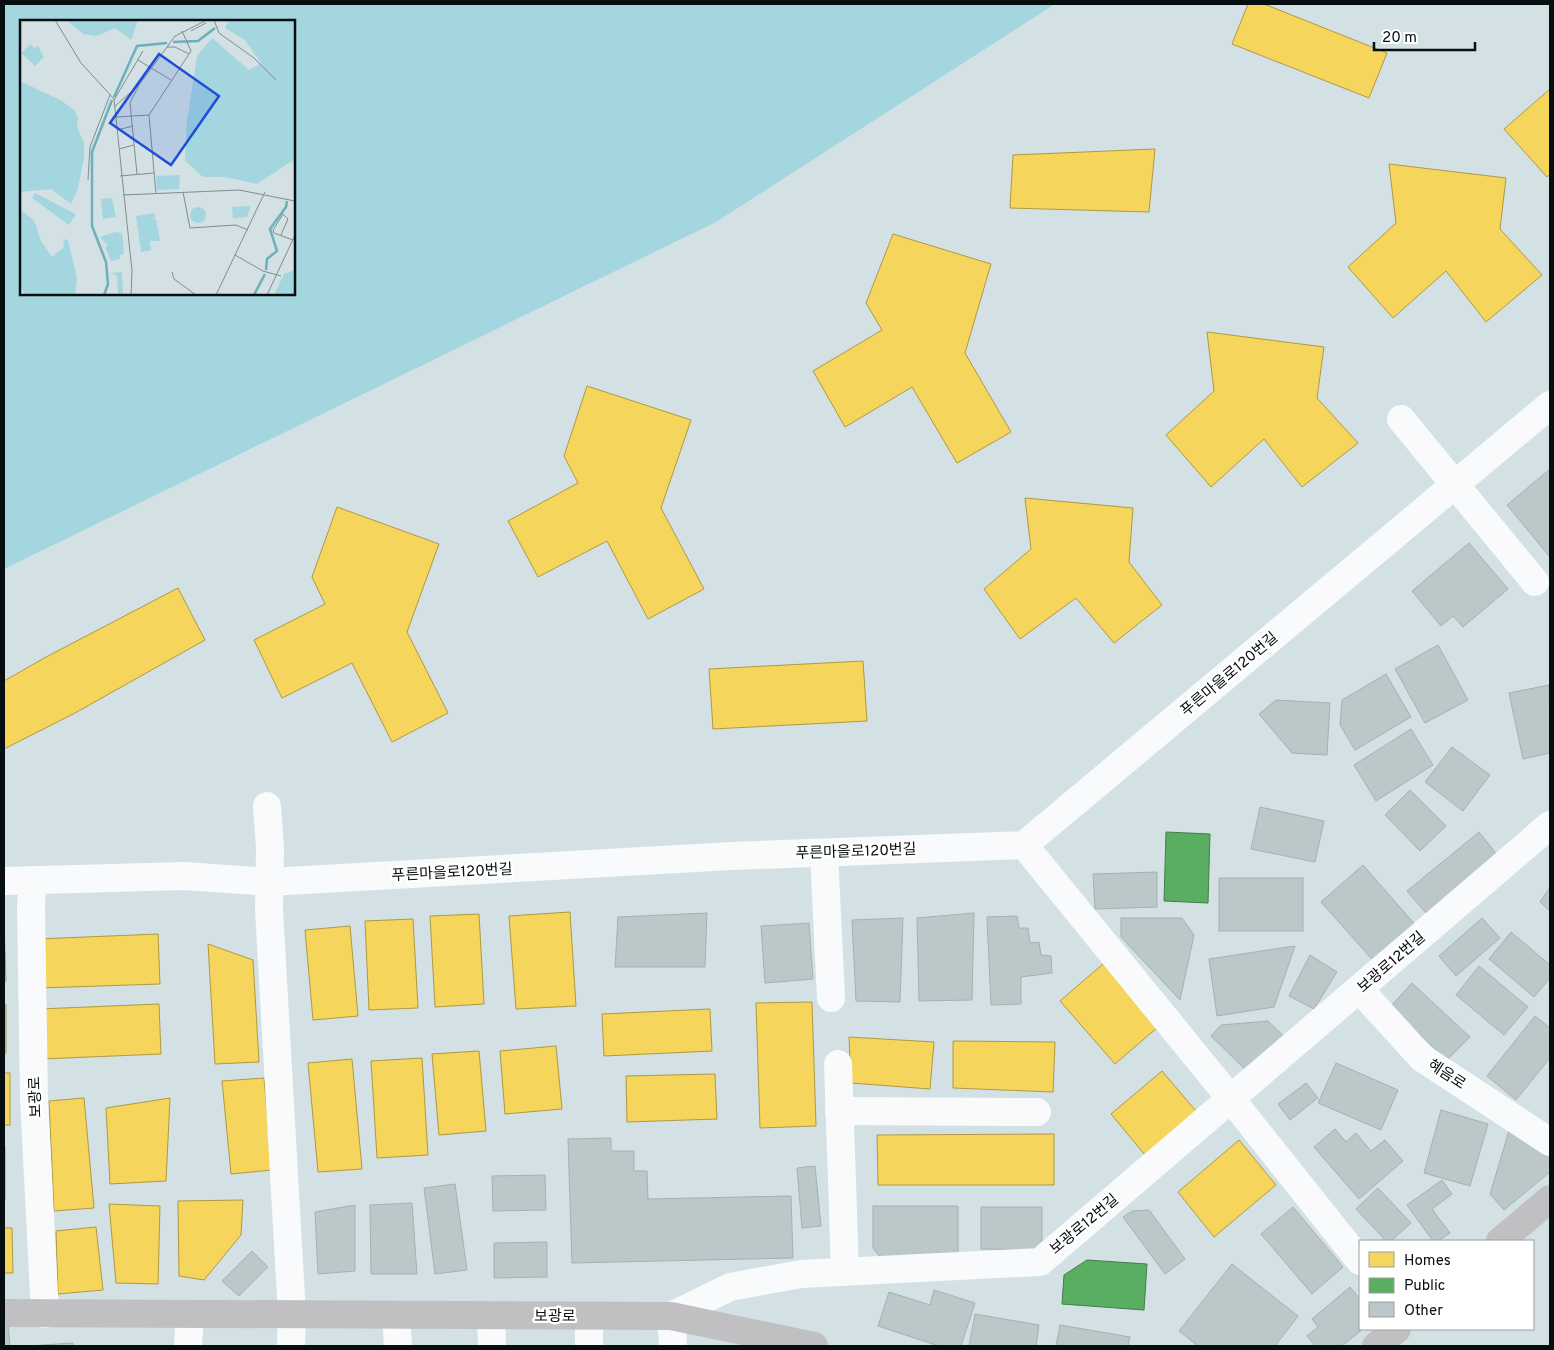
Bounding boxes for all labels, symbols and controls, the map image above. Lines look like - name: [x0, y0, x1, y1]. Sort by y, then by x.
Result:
- inset map: [20, 20, 295, 295]
- scale bar: [1374, 20, 1475, 52]
- text: 20 m: [1382, 29, 1417, 48]
- street label: 푸른마을로120번길: [1178, 629, 1282, 721]
- street label: 푸른마을로120번길: [795, 841, 917, 864]
- street label: 푸른마을로120번길: [391, 861, 513, 886]
- street label: 보광로12번길: [1354, 928, 1430, 998]
- street label: 혜음로: [1424, 1056, 1469, 1095]
- street label: 보광로: [26, 1076, 47, 1118]
- street label: 보광로12번길: [1047, 1191, 1123, 1259]
- legend: [1359, 1240, 1534, 1330]
- text: Homes: [1404, 1252, 1451, 1271]
- text: Public: [1404, 1277, 1445, 1296]
- text: Other: [1404, 1302, 1443, 1321]
- street label: 보광로: [534, 1308, 576, 1327]

